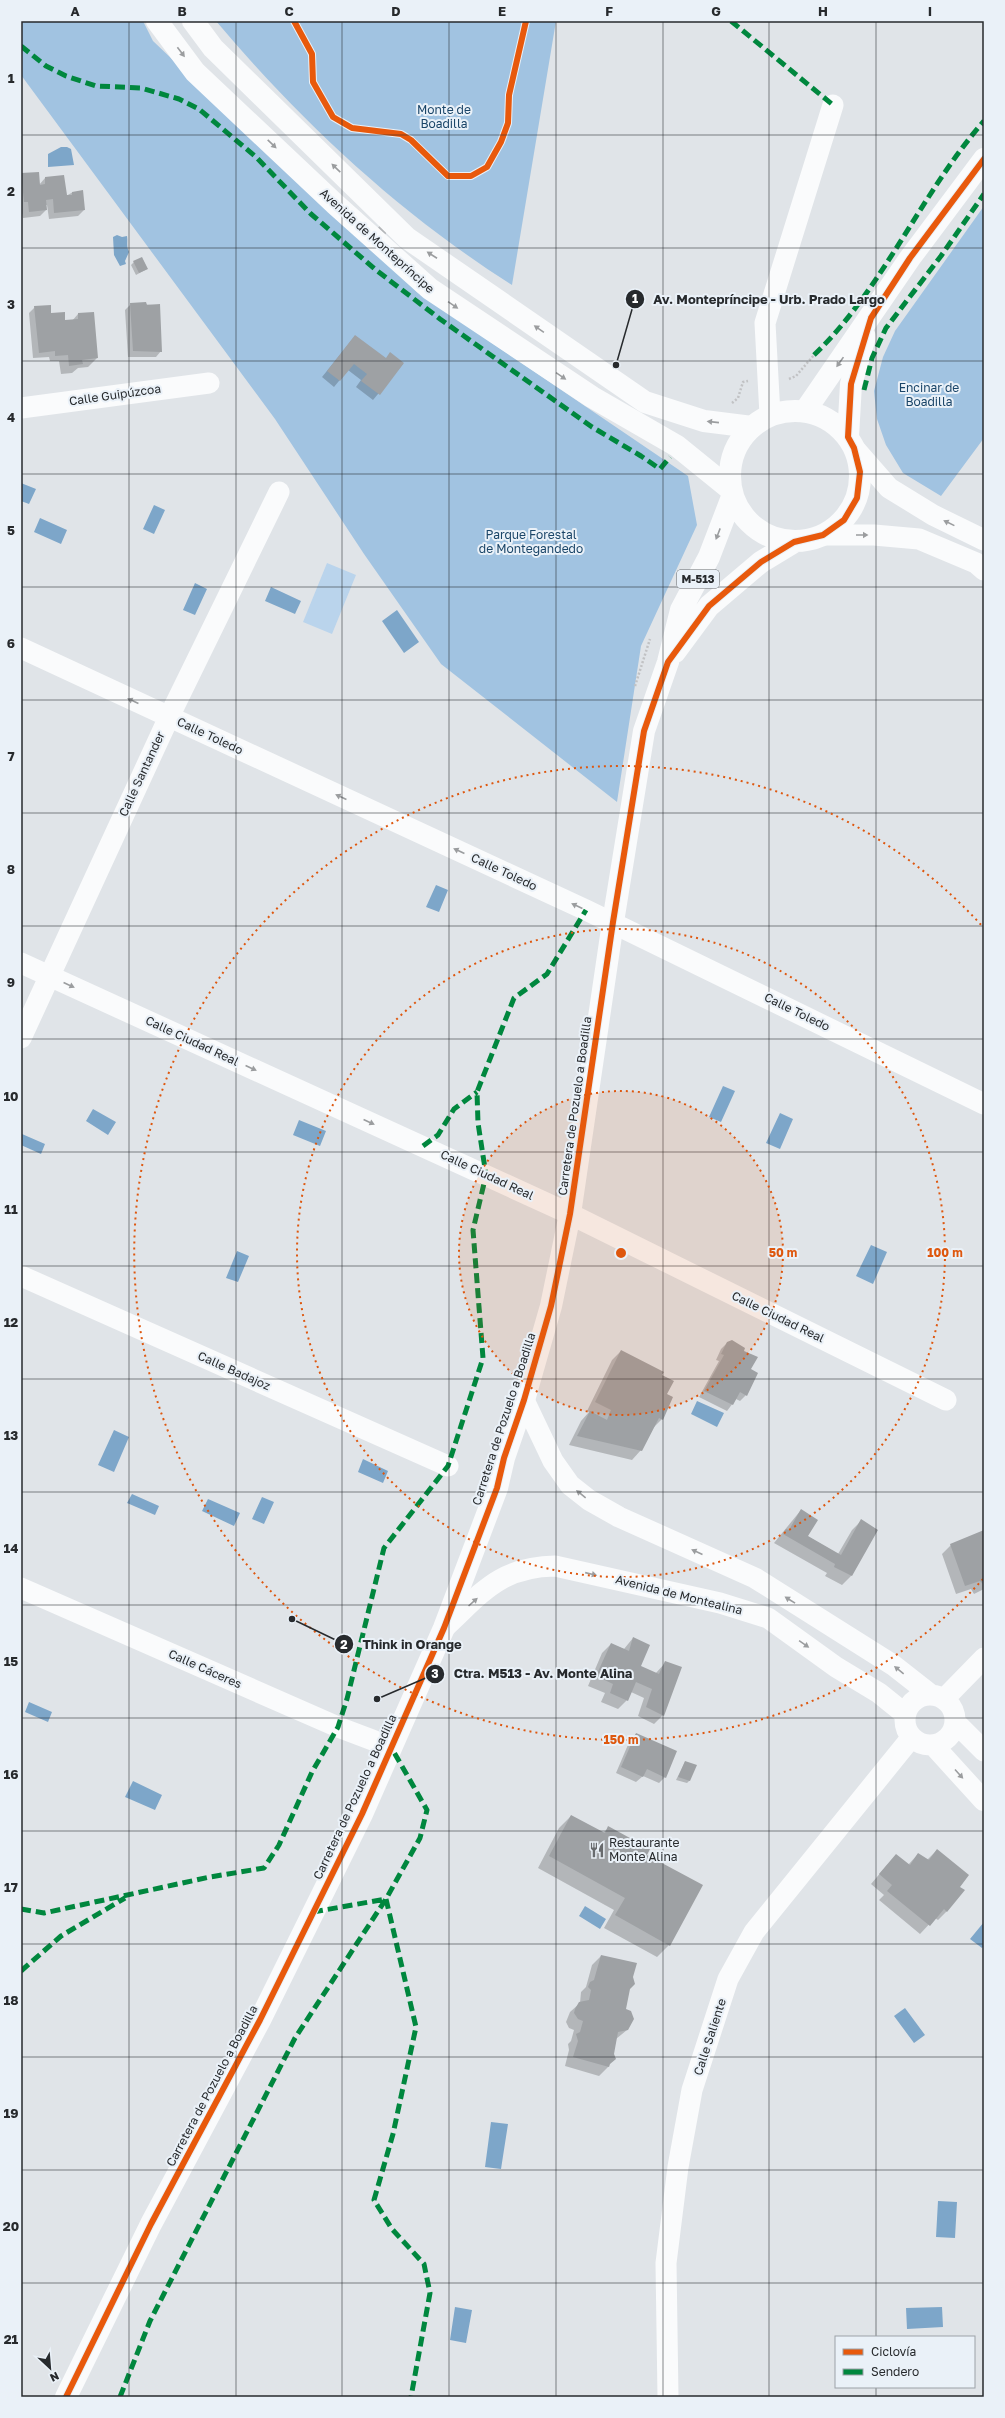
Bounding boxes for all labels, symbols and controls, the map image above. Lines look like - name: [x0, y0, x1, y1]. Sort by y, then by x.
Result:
- text: A: [70, 3, 80, 19]
- text: B: [177, 3, 187, 19]
- text: C: [284, 3, 294, 19]
- text: D: [391, 3, 401, 19]
- text: E: [498, 3, 506, 19]
- text: F: [605, 3, 613, 19]
- text: G: [711, 3, 721, 19]
- text: H: [818, 3, 828, 19]
- text: I: [928, 3, 932, 19]
- one-way arrow: [176, 47, 184, 57]
- text: 1: [8, 70, 15, 86]
- park label: Monte de Boadilla: [417, 102, 471, 131]
- one-way arrow: [267, 139, 277, 149]
- one-way arrow: [331, 163, 341, 173]
- text: 2: [7, 183, 15, 199]
- street label: Avenida de Montepríncipe: [317, 185, 438, 296]
- one-way arrow: [427, 251, 438, 258]
- callout: Av. Montepríncipe - Urb. Prado Largo: [625, 286, 892, 311]
- text: 1: [632, 291, 638, 306]
- text: Av. Montepríncipe - Urb. Prado Largo: [653, 291, 885, 307]
- text: 3: [7, 296, 15, 312]
- one-way arrow: [447, 301, 459, 308]
- one-way arrow: [534, 325, 544, 333]
- one-way arrow: [836, 356, 844, 367]
- one-way arrow: [556, 372, 566, 380]
- park label: Encinar de Boadilla: [899, 380, 959, 409]
- street label: Calle Guipúzcoa: [68, 381, 162, 408]
- text: 4: [7, 409, 15, 425]
- one-way arrow: [707, 419, 719, 426]
- one-way arrow: [943, 520, 955, 526]
- text: 5: [7, 522, 15, 538]
- park label: Parque Forestal de Montegandedo: [479, 527, 583, 556]
- one-way arrow: [715, 528, 721, 540]
- one-way arrow: [856, 532, 869, 538]
- road number: M-513: [677, 570, 719, 588]
- text: 6: [7, 635, 15, 651]
- one-way arrow: [128, 698, 139, 704]
- street label: Calle Toledo: [175, 714, 246, 757]
- street label: Calle Santander: [115, 729, 168, 819]
- text: 7: [7, 748, 15, 764]
- one-way arrow: [335, 794, 347, 800]
- one-way arrow: [454, 848, 465, 854]
- street label: Calle Toledo: [469, 850, 540, 893]
- text: 8: [7, 861, 15, 877]
- one-way arrow: [572, 903, 583, 909]
- text: 9: [7, 974, 15, 990]
- one-way arrow: [64, 982, 75, 988]
- street label: Calle Toledo: [762, 989, 833, 1034]
- street label: Calle Ciudad Real: [143, 1012, 241, 1069]
- street label: Carretera de Pozuelo a Boadilla: [555, 1015, 595, 1196]
- one-way arrow: [246, 1065, 257, 1071]
- text: 10: [3, 1088, 19, 1104]
- one-way arrow: [364, 1119, 375, 1125]
- street label: Calle Ciudad Real: [438, 1146, 536, 1203]
- text: 11: [4, 1201, 18, 1217]
- text: 50 m: [769, 1245, 797, 1260]
- text: 100 m: [927, 1245, 963, 1260]
- centre of rings: [614, 1246, 628, 1260]
- street label: Calle Ciudad Real: [729, 1288, 827, 1346]
- text: 12: [4, 1314, 18, 1330]
- street label: Carretera de Pozuelo a Boadilla: [468, 1331, 539, 1507]
- street label: Calle Badajoz: [196, 1348, 273, 1393]
- text: 13: [4, 1427, 18, 1443]
- one-way arrow: [576, 1489, 587, 1498]
- text: 14: [4, 1540, 18, 1556]
- one-way arrow: [691, 1549, 703, 1555]
- one-way arrow: [585, 1571, 597, 1577]
- street label: Avenida de Montealina: [614, 1571, 744, 1618]
- one-way arrow: [785, 1596, 795, 1604]
- one-way arrow: [468, 1597, 478, 1606]
- callout: Think in Orange: [334, 1632, 470, 1657]
- text: Think in Orange: [362, 1636, 462, 1652]
- text: 2: [340, 1637, 348, 1652]
- one-way arrow: [799, 1640, 809, 1648]
- street label: Calle Cáceres: [166, 1646, 244, 1691]
- text: 15: [4, 1653, 18, 1669]
- callout: Ctra. M513 - Av. Monte Alina: [425, 1661, 640, 1686]
- text: Ctra. M513 - Av. Monte Alina: [454, 1665, 633, 1681]
- text: 3: [431, 1666, 439, 1681]
- one-way arrow: [894, 1666, 905, 1675]
- street label: Carretera de Pozuelo a Boadilla: [310, 1712, 400, 1882]
- text: 150 m: [604, 1732, 638, 1747]
- text: 16: [4, 1766, 18, 1782]
- one-way arrow: [954, 1769, 963, 1778]
- place label: Restaurante Monte Alina: [609, 1835, 680, 1864]
- restaurant icon: Restaurante Monte Alina: [588, 1841, 606, 1859]
- text: 17: [4, 1879, 18, 1895]
- text: 18: [3, 1992, 19, 2008]
- street label: Calle Saliente: [690, 1996, 729, 2077]
- street label: Carretera de Pozuelo a Boadilla: [163, 2002, 261, 2169]
- text: 19: [4, 2105, 18, 2121]
- text: 20: [3, 2218, 19, 2234]
- text: 21: [4, 2331, 19, 2347]
- legend: [835, 2336, 975, 2388]
- text: Ciclovía: [871, 2344, 916, 2359]
- north arrow: [30, 2348, 70, 2388]
- text: Sendero: [871, 2364, 919, 2379]
- text: N: [48, 2370, 61, 2385]

